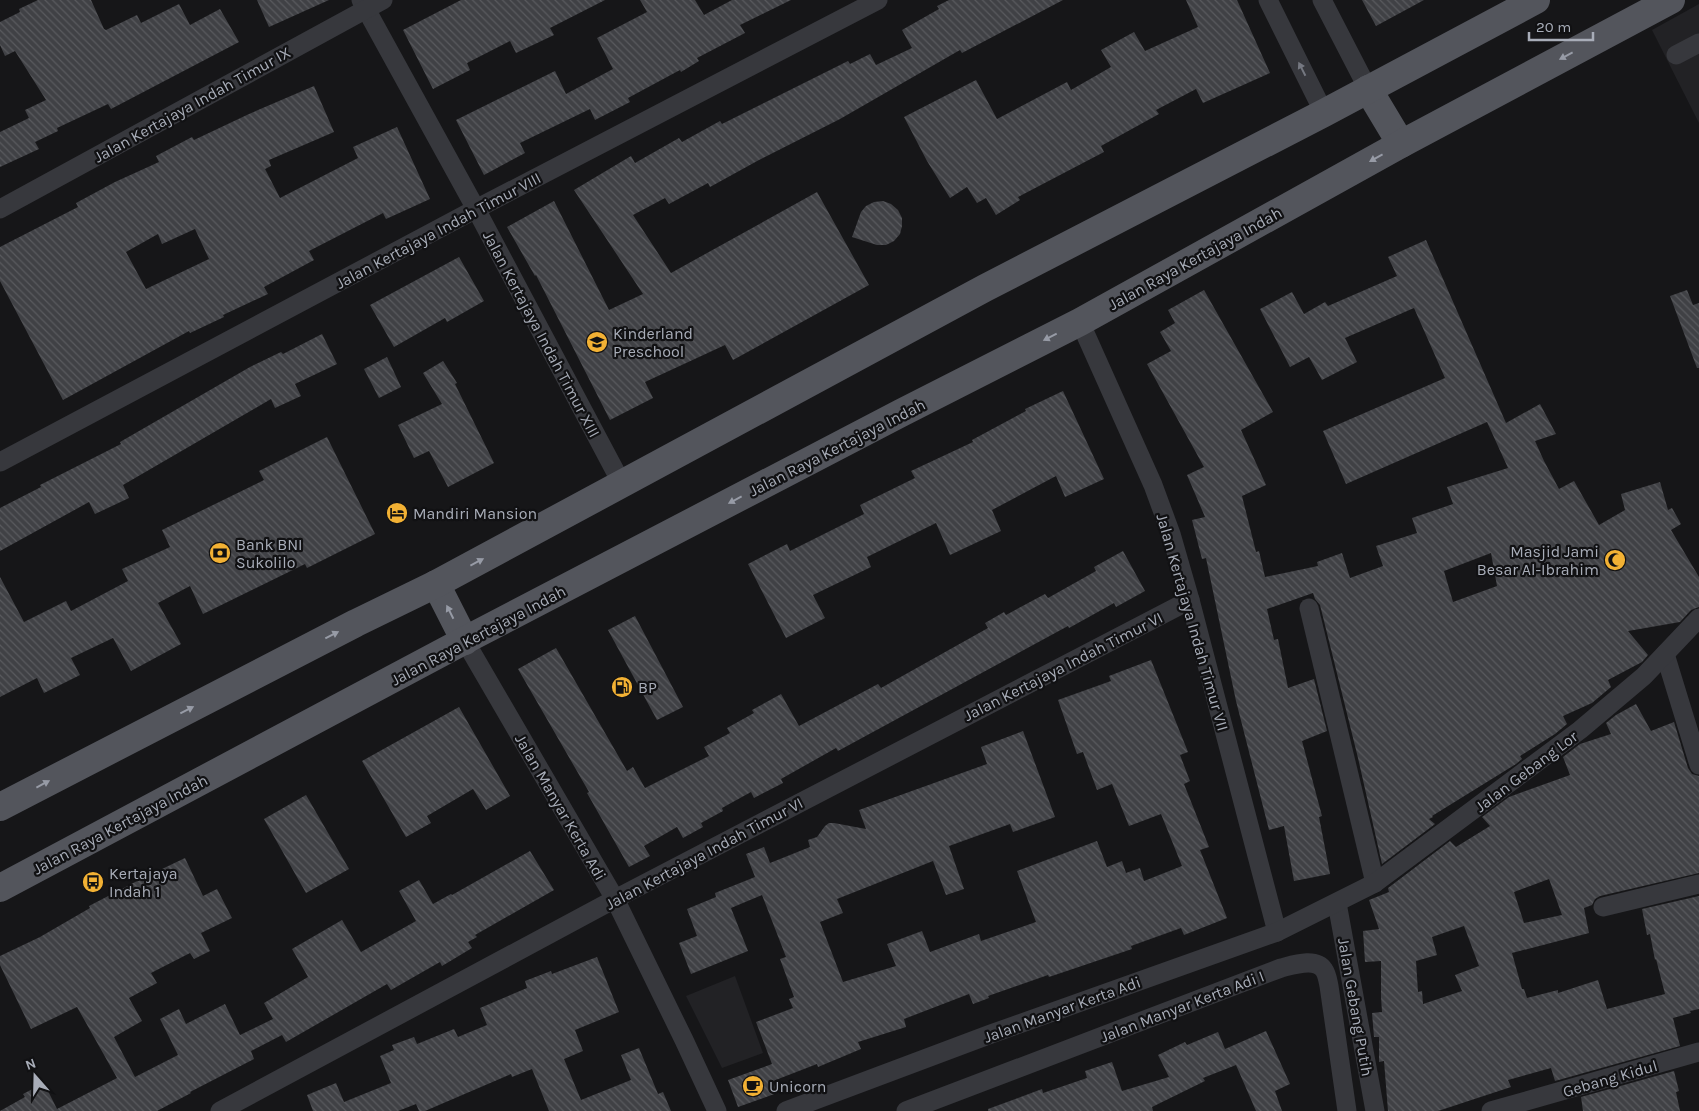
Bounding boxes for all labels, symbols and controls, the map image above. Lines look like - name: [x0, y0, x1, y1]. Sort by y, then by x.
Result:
- scale bar: [1529, 10, 1593, 42]
- text: 20 m: [1536, 18, 1571, 36]
- street label: Jalan Kertajaya Indah Timur IX: [91, 42, 294, 167]
- one-way arrow: [1559, 52, 1573, 60]
- one-way arrow: [1298, 62, 1306, 77]
- one-way arrow: [1369, 154, 1384, 162]
- street label: Jalan Kertajaya Indah Timur VIII: [332, 168, 544, 293]
- street label: Jalan Raya Kertajaya Indah: [1105, 203, 1285, 314]
- street label: Jalan Kertajaya Indah Timur XIII: [479, 228, 604, 441]
- place label: Kinderland Preschool: [613, 324, 693, 361]
- school or university icon: Kinderland Preschool: [585, 330, 609, 354]
- one-way arrow: [1043, 333, 1057, 341]
- street label: Jalan Raya Kertajaya Indah: [746, 395, 928, 500]
- one-way arrow: [727, 496, 742, 504]
- hotel icon: Mandiri Mansion: [385, 501, 409, 525]
- place label: Mandiri Mansion: [413, 504, 537, 523]
- street label: Jalan Kertajaya Indah Timur VII: [1152, 511, 1233, 733]
- place label: Bank BNI Sukolilo: [236, 535, 303, 572]
- bank icon: Bank BNI Sukolilo: [208, 541, 232, 565]
- place label: Masjid Jami Besar Al-Ibrahim: [1477, 542, 1599, 579]
- mosque icon: Masjid Jami Besar Al-Ibrahim: [1603, 548, 1627, 572]
- one-way arrow: [469, 558, 484, 566]
- street label: Jalan Raya Kertajaya Indah: [388, 581, 569, 690]
- one-way arrow: [446, 605, 454, 620]
- street label: Jalan Kertajaya Indah Timur VI: [961, 608, 1166, 725]
- one-way arrow: [325, 631, 339, 639]
- fuel station icon: BP: [610, 675, 634, 699]
- place label: BP: [638, 678, 657, 697]
- one-way arrow: [180, 706, 195, 714]
- street label: Jalan Gebang Lor: [1471, 727, 1581, 816]
- street label: Jalan Manyar Kerta Adi: [511, 731, 610, 884]
- street label: Jalan Raya Kertajaya Indah: [30, 770, 211, 879]
- one-way arrow: [36, 780, 50, 788]
- street label: Jalan Kertajaya Indah Timur VI: [602, 793, 806, 914]
- place label: Kertajaya Indah 1: [109, 864, 178, 901]
- bus stop icon: Kertajaya Indah 1: [81, 870, 105, 894]
- street label: Jalan Gebang Putih: [1334, 936, 1377, 1078]
- street label: Jalan Manyar Kerta Adi I: [1098, 966, 1267, 1047]
- street label: Jalan Manyar Kerta Adi: [981, 972, 1143, 1047]
- north arrow: [10, 1051, 60, 1101]
- text: N: [23, 1055, 38, 1074]
- street label: Gebang Kidul: [1561, 1056, 1660, 1101]
- cafe icon: Unicorn: [741, 1074, 765, 1098]
- place label: Unicorn: [769, 1077, 826, 1096]

